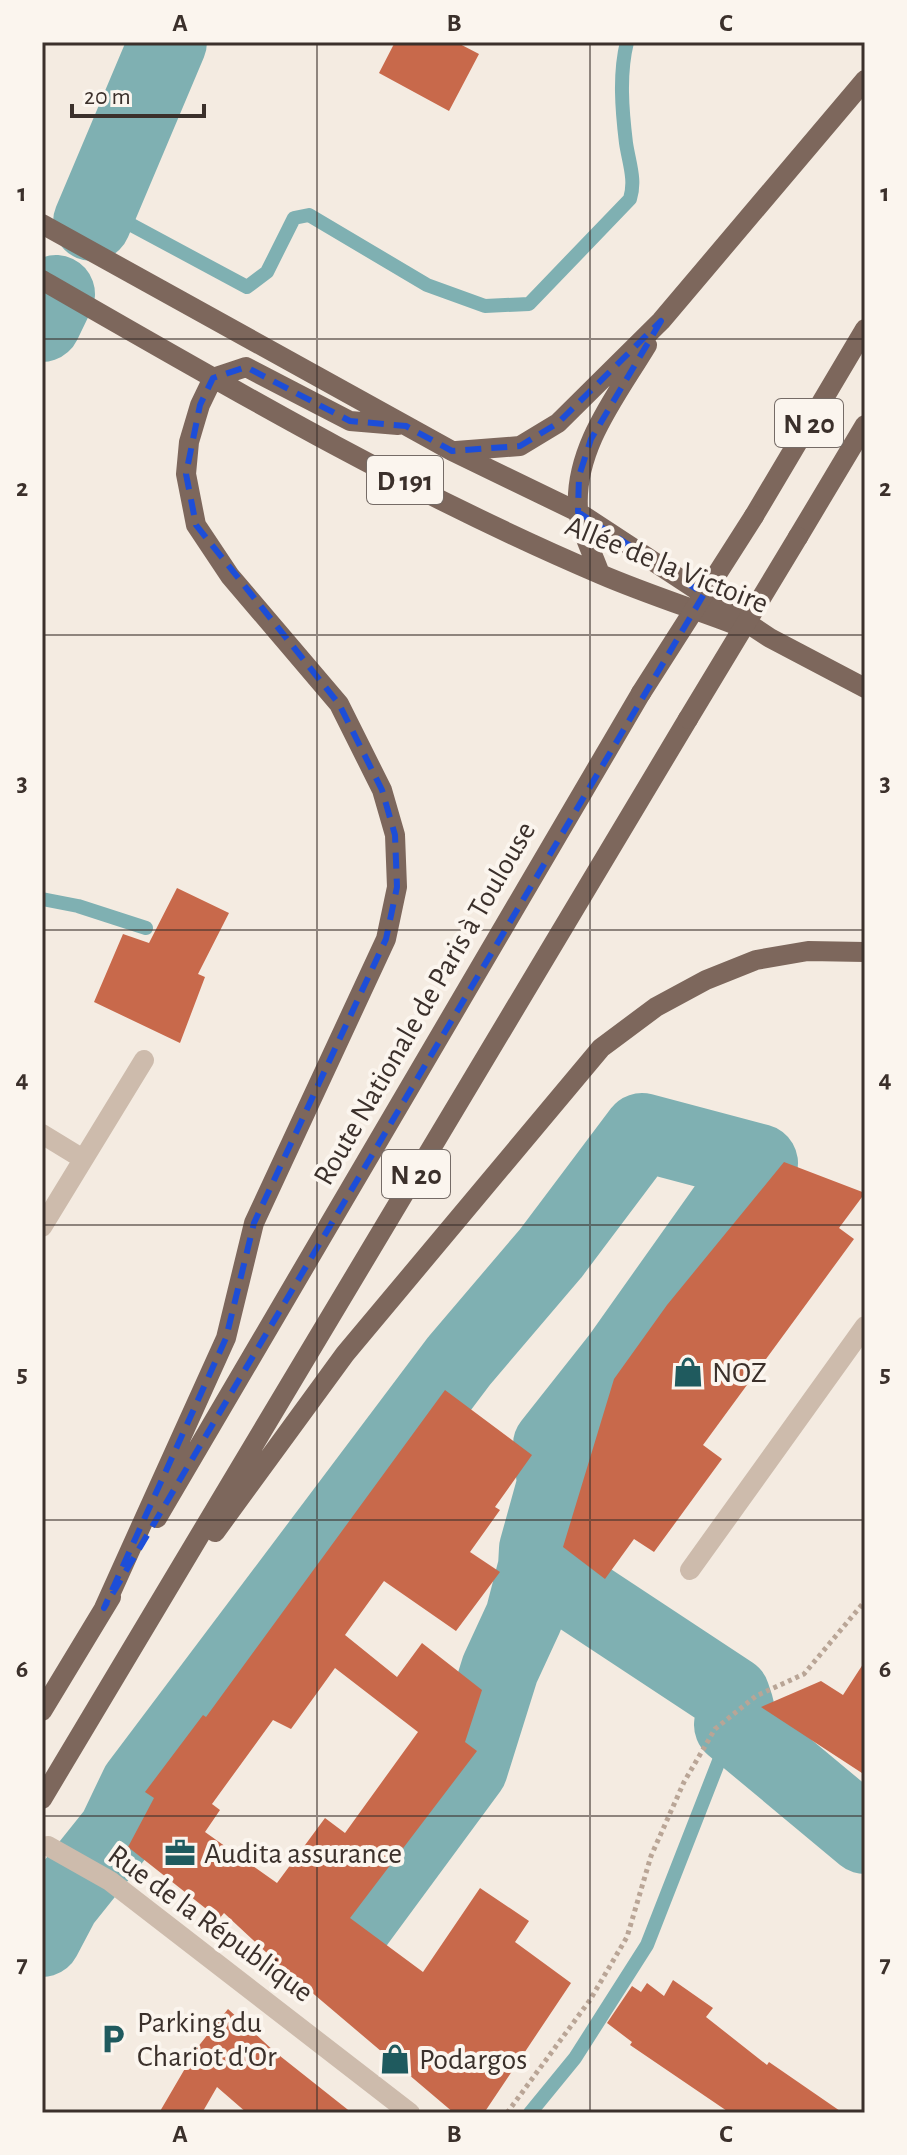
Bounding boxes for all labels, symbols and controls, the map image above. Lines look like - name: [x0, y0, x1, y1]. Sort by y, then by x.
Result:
- text: A: [172, 10, 188, 36]
- text: B: [446, 10, 462, 36]
- text: C: [719, 10, 733, 36]
- scale bar: [72, 68, 204, 118]
- text: 20 m: [84, 85, 131, 109]
- text: 1: [17, 180, 27, 206]
- text: 1: [880, 180, 890, 206]
- road number: N 20: [775, 399, 843, 447]
- road number: D 191: [367, 456, 443, 504]
- text: 2: [16, 475, 28, 501]
- text: 2: [879, 475, 891, 501]
- street label: Allée de la Victoire: [561, 511, 772, 619]
- text: 3: [16, 770, 28, 796]
- text: 3: [879, 770, 891, 796]
- street label: Route Nationale de Paris à Toulouse: [308, 817, 541, 1190]
- text: 4: [15, 1066, 29, 1092]
- text: 4: [878, 1066, 892, 1092]
- road number: N 20: [382, 1150, 450, 1198]
- shop icon: NOZ: [671, 1355, 705, 1389]
- place label: NOZ: [712, 1358, 767, 1388]
- text: 5: [16, 1361, 28, 1387]
- text: 5: [879, 1361, 891, 1387]
- text: 6: [16, 1656, 28, 1682]
- text: 6: [879, 1656, 891, 1682]
- office icon: Audita assurance: [163, 1836, 197, 1870]
- place label: Audita assurance: [204, 1839, 402, 1869]
- street label: Rue de la République: [102, 1840, 318, 2008]
- text: 7: [16, 1951, 28, 1977]
- text: 7: [879, 1951, 891, 1977]
- place label: Parking du Chariot d'Or: [137, 2008, 277, 2072]
- parking icon: Parking du Chariot d'Or: [96, 2022, 130, 2056]
- shop icon: Podargos: [378, 2042, 412, 2076]
- place label: Podargos: [419, 2045, 527, 2075]
- text: A: [172, 2121, 188, 2147]
- text: B: [446, 2121, 462, 2147]
- text: C: [719, 2121, 733, 2147]

